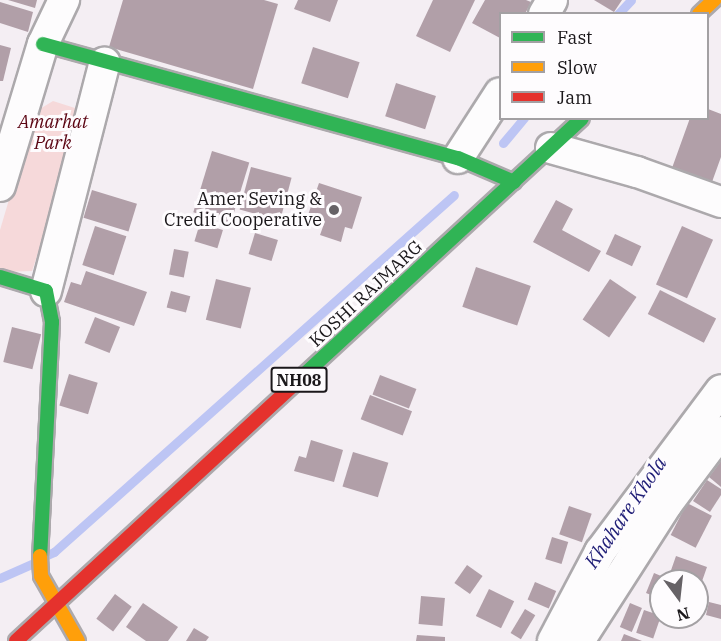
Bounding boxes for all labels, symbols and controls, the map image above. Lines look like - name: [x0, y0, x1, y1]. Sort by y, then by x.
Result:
- legend: [499, 12, 709, 120]
- text: Fast: [557, 26, 592, 49]
- text: Slow: [557, 56, 597, 79]
- text: Jam: [557, 86, 592, 109]
- park label: Amarhat Park: [18, 112, 88, 154]
- place label: Amer Seving & Credit Cooperative: [164, 189, 322, 232]
- marker: Amer Seving & Credit Cooperative: [327, 203, 341, 217]
- street label: KOSHI RAJMARG: [305, 236, 427, 352]
- road number: NH08: [270, 367, 328, 393]
- water label: Khahare Khola: [579, 452, 671, 572]
- north arrow: [649, 569, 709, 629]
- text: N: [674, 603, 692, 626]

